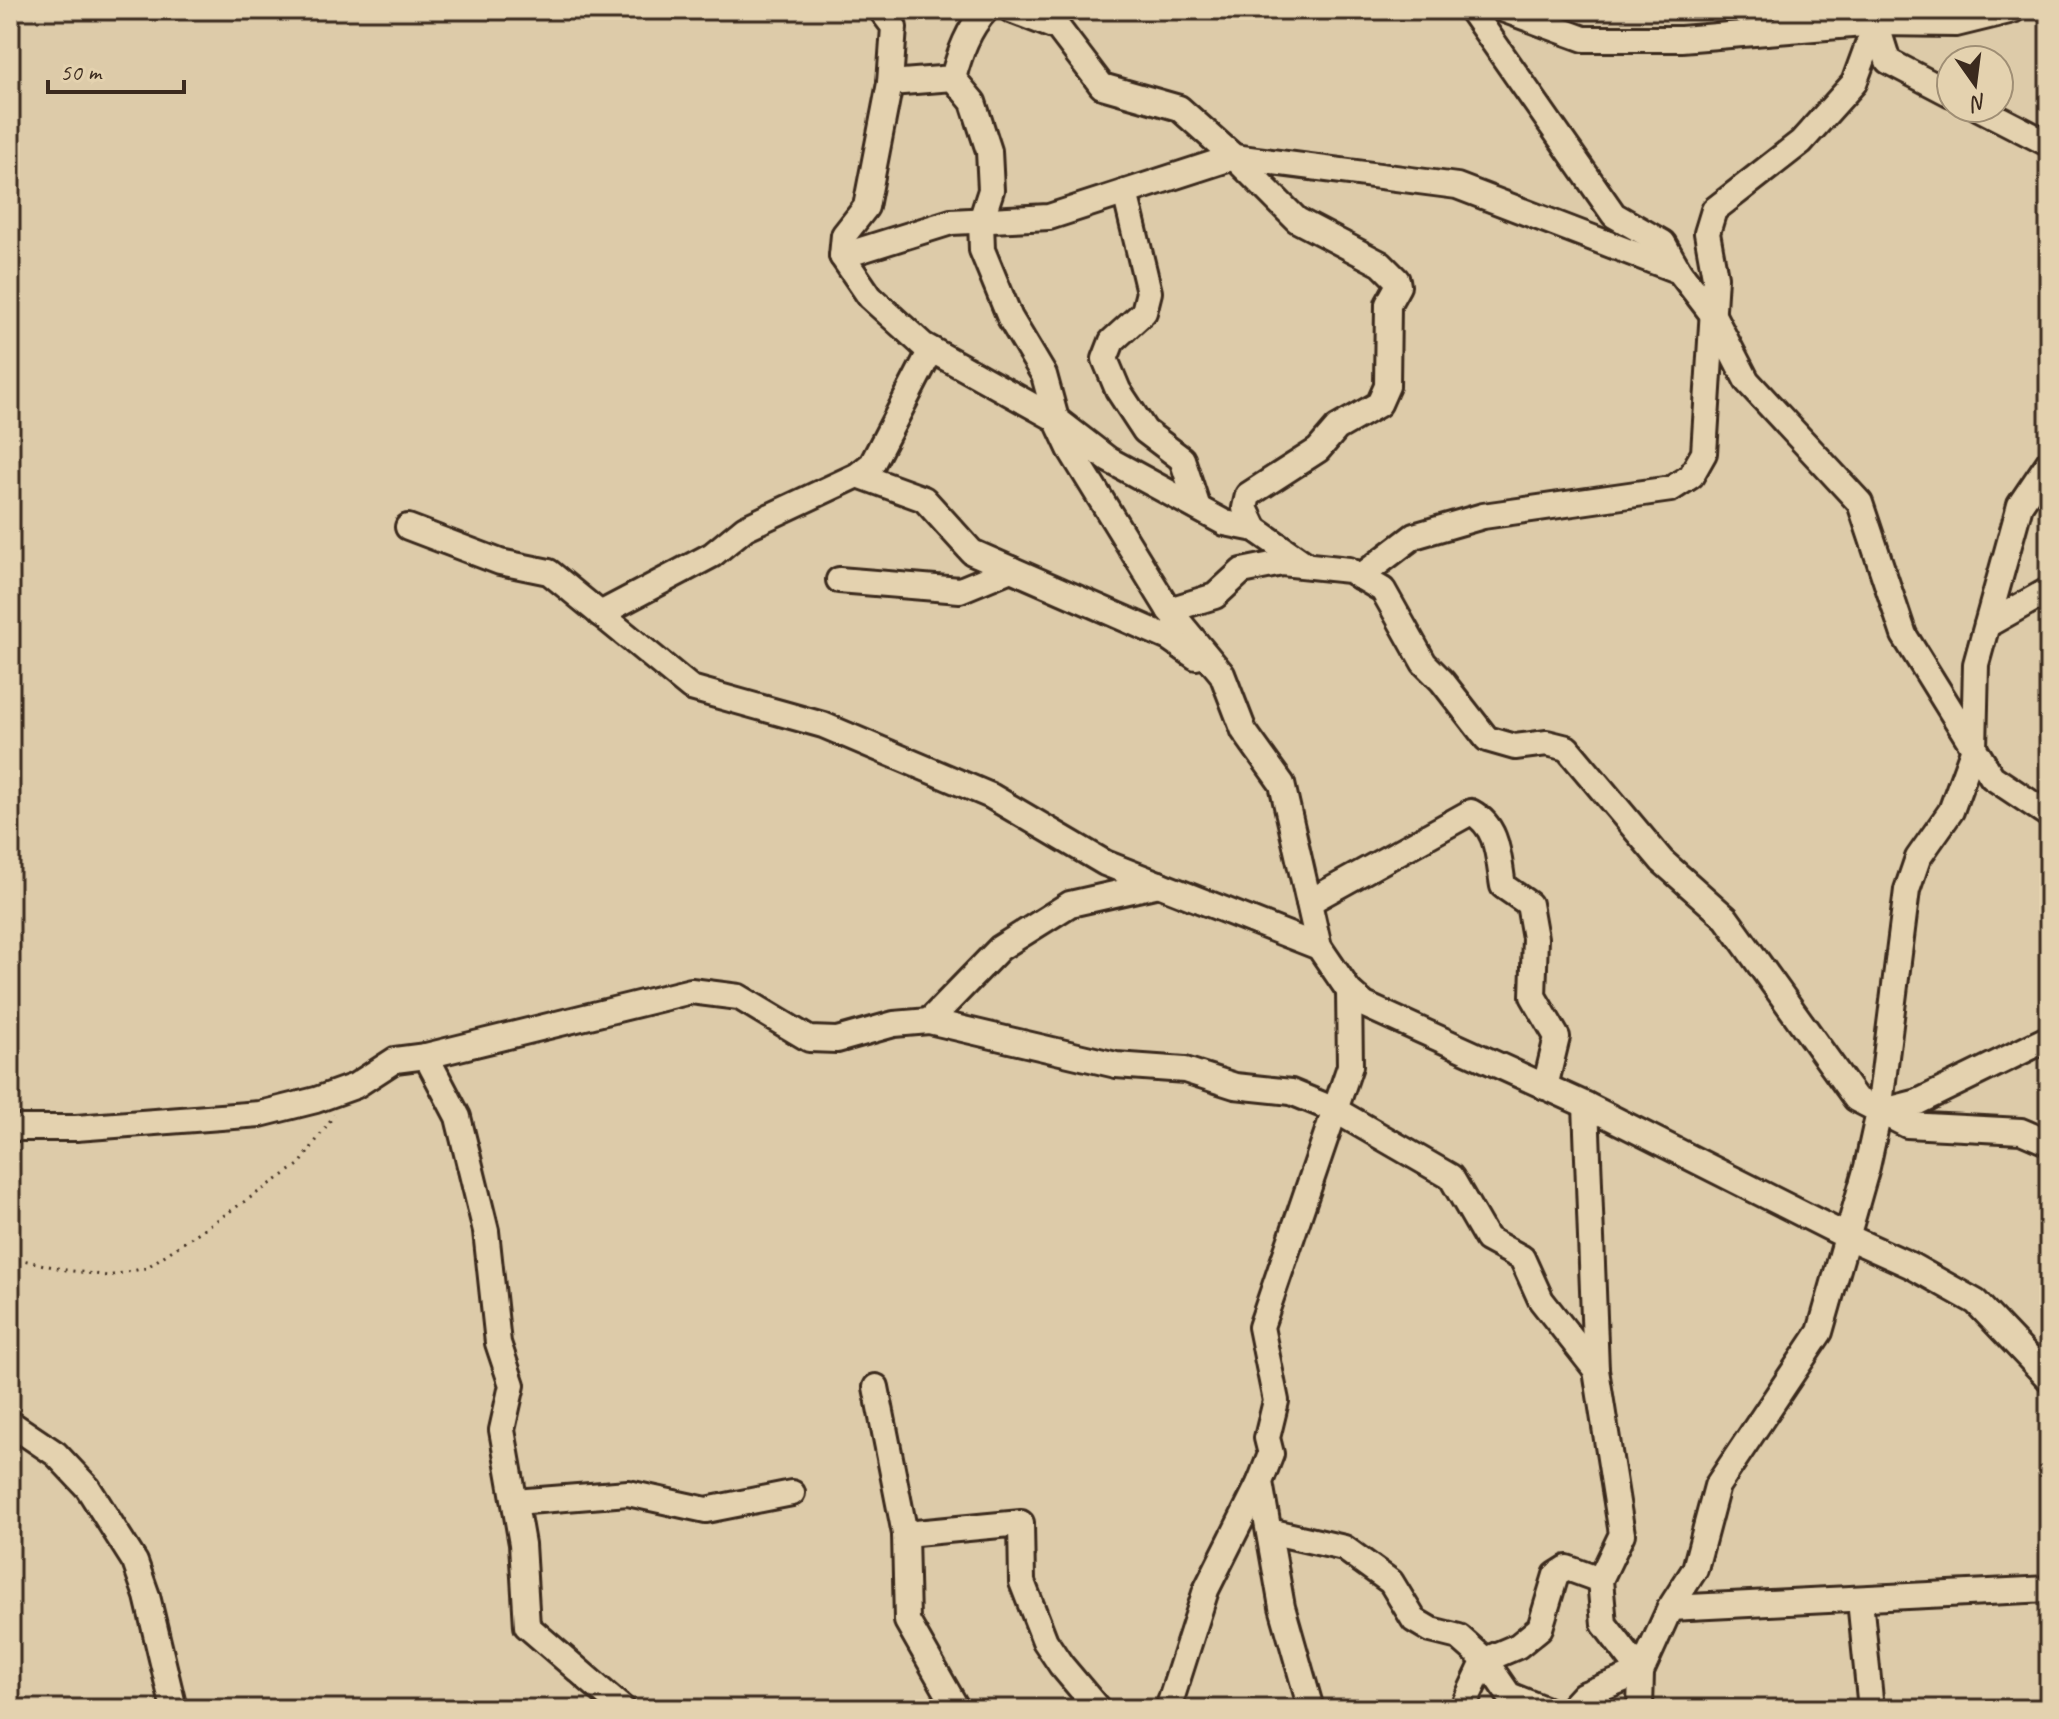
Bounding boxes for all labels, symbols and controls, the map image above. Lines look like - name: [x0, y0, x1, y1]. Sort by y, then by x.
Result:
- scale bar: [48, 44, 184, 94]
- north arrow: [1935, 44, 2015, 124]
- text: 50 m: [60, 57, 103, 87]
- text: N: [1966, 87, 1990, 118]

